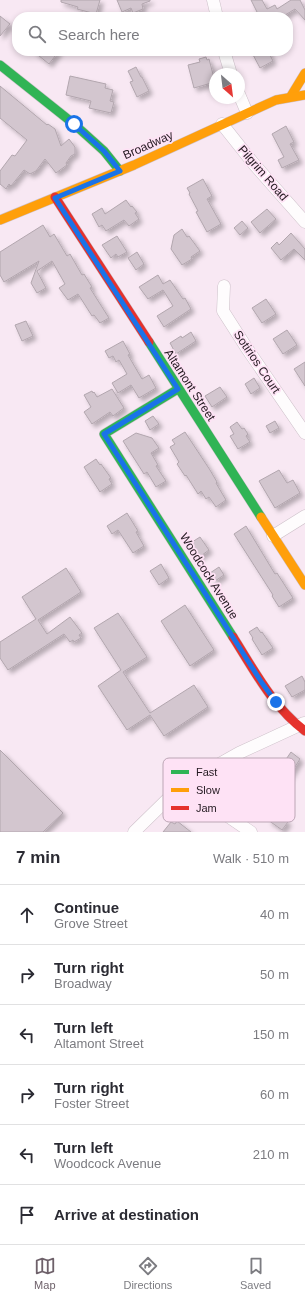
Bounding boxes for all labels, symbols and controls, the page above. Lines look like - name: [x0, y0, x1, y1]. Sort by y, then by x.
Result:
- search box: [12, 12, 293, 56]
- icon: search: [26, 23, 48, 45]
- text: Search here: [58, 26, 140, 43]
- north arrow: [209, 68, 245, 104]
- route start: [65, 115, 83, 133]
- street label: Broadway: [121, 128, 175, 162]
- street label: Pilgrim Road: [235, 142, 291, 204]
- street label: Sotirios Court: [231, 328, 283, 397]
- street label: Altamont Street: [162, 347, 219, 424]
- street label: Woodcock Avenue: [177, 530, 241, 622]
- route end: [267, 693, 285, 711]
- legend: [163, 758, 295, 822]
- text: Fast: [196, 766, 217, 778]
- text: Slow: [196, 784, 220, 796]
- text: Jam: [196, 802, 217, 814]
- text: 7 min: [16, 848, 60, 867]
- text: Walk · 510 m: [213, 851, 289, 866]
- text: Continue: [54, 899, 119, 916]
- icon: ahead: [16, 904, 38, 926]
- text: 40 m: [260, 907, 289, 922]
- text: Grove Street: [54, 916, 128, 931]
- text: Turn right: [54, 959, 124, 976]
- icon: right: [16, 964, 38, 986]
- text: 50 m: [260, 967, 289, 982]
- text: Broadway: [54, 976, 112, 991]
- text: Turn left: [54, 1019, 113, 1036]
- icon: left: [16, 1024, 38, 1046]
- text: 150 m: [253, 1027, 289, 1042]
- text: Altamont Street: [54, 1036, 144, 1051]
- text: Turn right: [54, 1079, 124, 1096]
- icon: right: [16, 1084, 38, 1106]
- text: 60 m: [260, 1087, 289, 1102]
- text: Foster Street: [54, 1096, 129, 1111]
- text: Turn left: [54, 1139, 113, 1156]
- icon: left: [16, 1144, 38, 1166]
- text: 210 m: [253, 1147, 289, 1162]
- text: Woodcock Avenue: [54, 1156, 161, 1171]
- icon: arrive: [16, 1204, 38, 1226]
- text: Arrive at destination: [54, 1206, 199, 1223]
- tab: Map: [34, 1255, 56, 1291]
- tab: Directions: [123, 1255, 172, 1291]
- tab: Saved: [240, 1255, 271, 1291]

